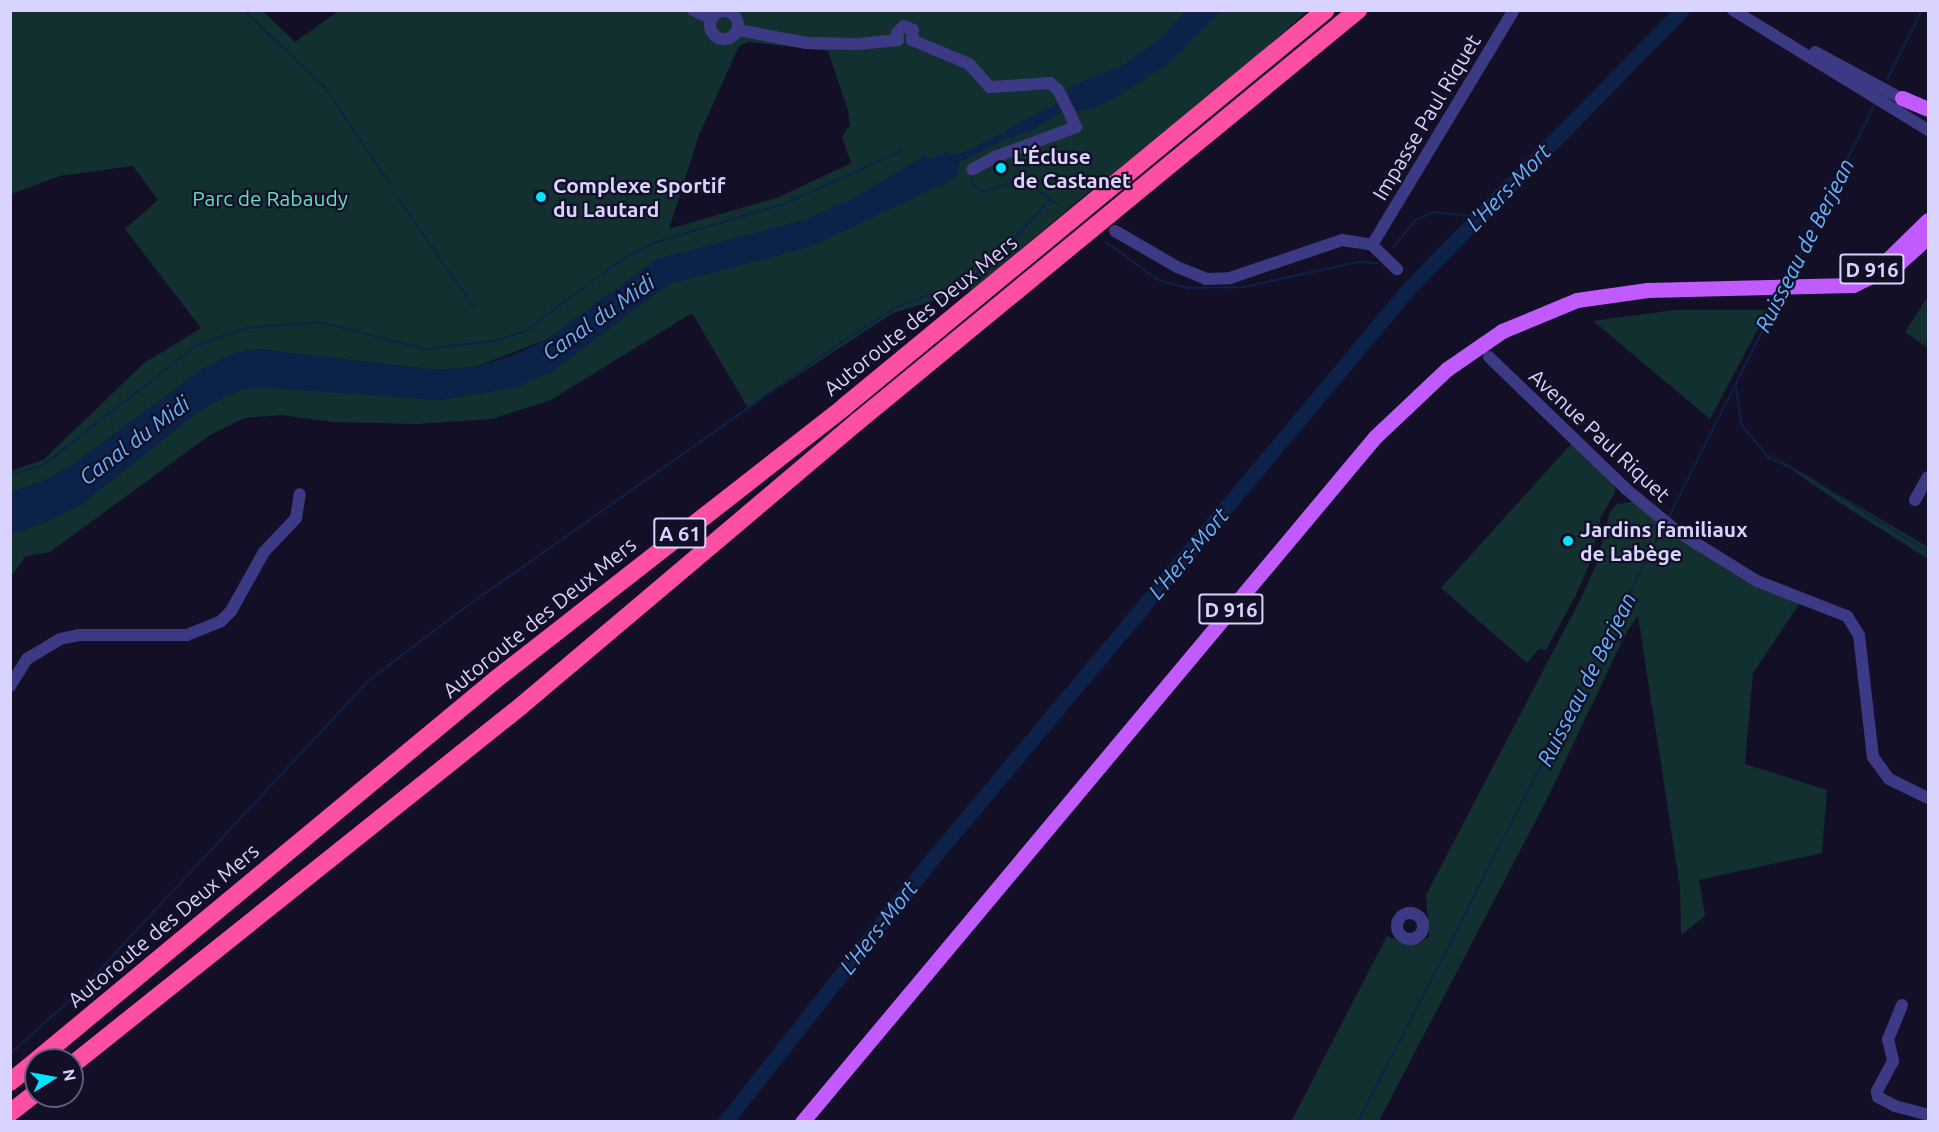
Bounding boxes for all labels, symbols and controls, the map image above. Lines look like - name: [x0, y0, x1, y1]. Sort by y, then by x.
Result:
- street label: Impasse Paul Riquet: [1367, 30, 1485, 204]
- water label: L'Hers-Mort: [1460, 138, 1556, 236]
- place label: L'Écluse de Castanet: [1013, 143, 1131, 193]
- water label: Ruisseau de Berjean: [1749, 154, 1859, 336]
- marker: L'Écluse de Castanet: [994, 161, 1008, 175]
- place label: Complexe Sportif du Lautard: [553, 172, 725, 222]
- park label: Parc de Rabaudy: [192, 185, 348, 211]
- marker: Complexe Sportif du Lautard: [534, 190, 548, 204]
- street label: Autoroute des Deux Mers: [818, 229, 1022, 401]
- road number: D 916: [1839, 252, 1905, 286]
- water label: Canal du Midi: [537, 268, 659, 366]
- street label: Avenue Paul Riquet: [1524, 363, 1676, 507]
- water label: Canal du Midi: [74, 390, 194, 490]
- water label: L'Hers-Mort: [1142, 502, 1234, 604]
- road number: A 61: [653, 516, 707, 550]
- place label: Jardins familiaux de Labège: [1580, 516, 1748, 566]
- street label: Autoroute des Deux Mers: [437, 531, 641, 703]
- marker: Jardins familiaux de Labège: [1561, 534, 1575, 548]
- water label: Ruisseau de Berjean: [1531, 588, 1641, 770]
- road number: D 916: [1198, 592, 1264, 626]
- street label: Autoroute des Deux Mers: [62, 838, 264, 1012]
- water label: L'Hers-Mort: [833, 875, 923, 979]
- north arrow: [24, 1048, 84, 1108]
- text: N: [60, 1067, 80, 1083]

